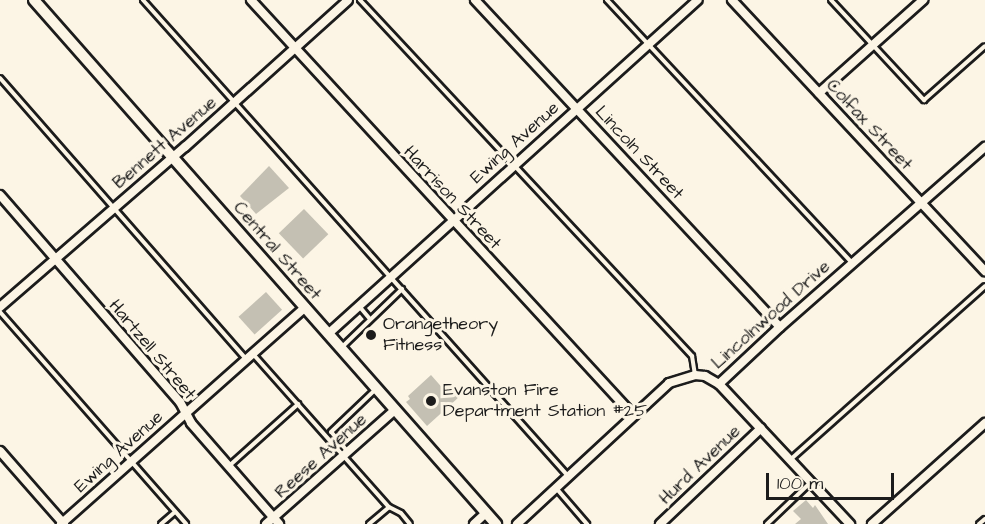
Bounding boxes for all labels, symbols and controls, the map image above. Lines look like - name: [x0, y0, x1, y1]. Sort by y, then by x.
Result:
- street label: Colfax Street: [821, 75, 917, 175]
- street label: Bennett Avenue: [109, 92, 221, 194]
- street label: Ewing Avenue: [466, 98, 564, 188]
- street label: Lincoln Street: [590, 102, 688, 204]
- street label: Harrison Street: [399, 142, 505, 254]
- street label: Central Street: [228, 197, 326, 305]
- street label: Lincolnwood Drive: [707, 256, 835, 374]
- street label: Hartzell Street: [104, 295, 200, 405]
- place label: Orangetheory Fitness: [383, 314, 498, 356]
- marker: Orangetheory Fitness: [364, 328, 378, 342]
- place label: Evanston Fire Department Station #25: [443, 380, 647, 422]
- marker: Evanston Fire Department Station #25: [424, 394, 438, 408]
- street label: Ewing Avenue: [70, 407, 168, 497]
- street label: Reese Avenue: [270, 409, 372, 503]
- street label: Hurd Avenue: [655, 421, 745, 509]
- scale bar: [769, 461, 896, 499]
- text: 100 m: [777, 471, 823, 496]

